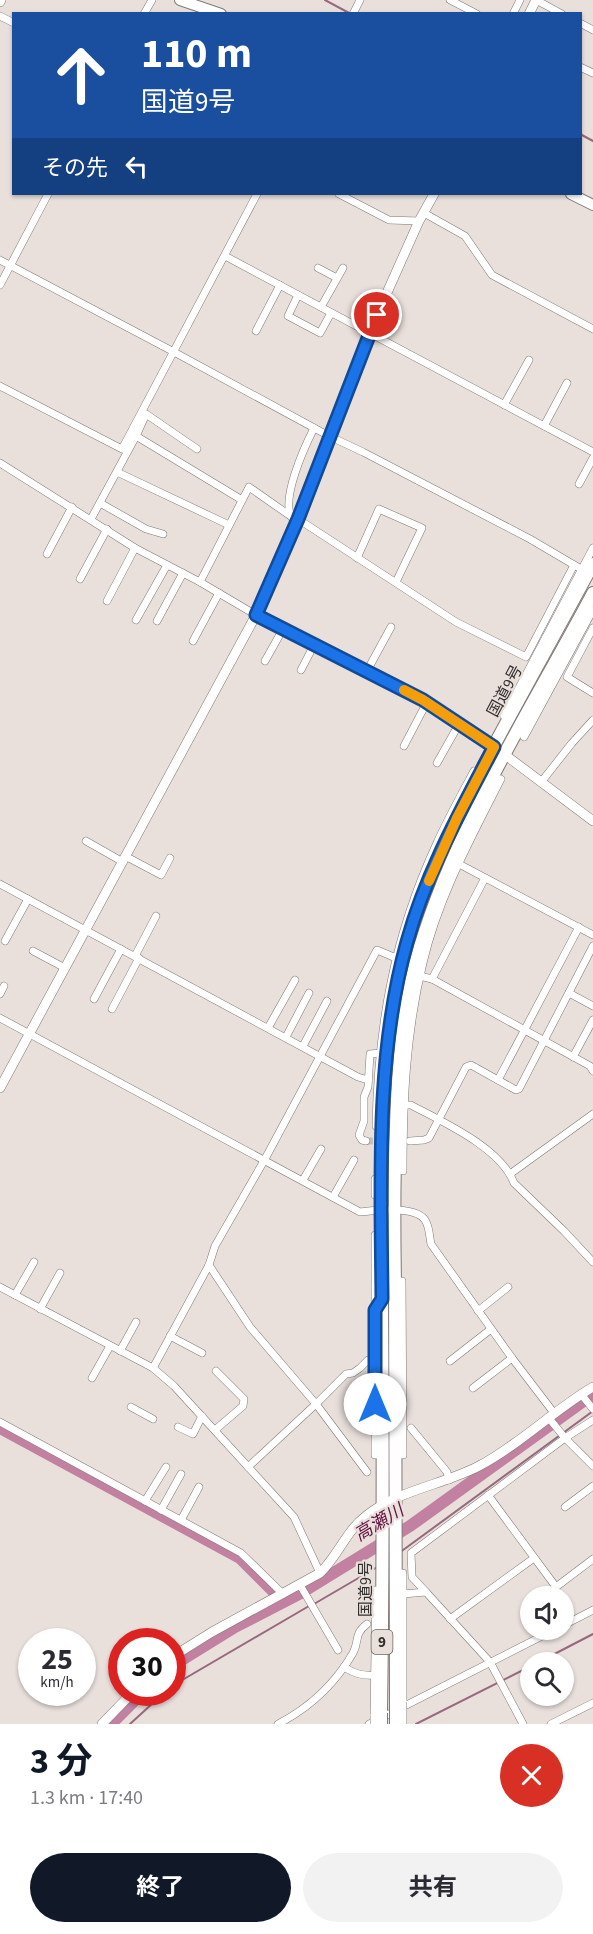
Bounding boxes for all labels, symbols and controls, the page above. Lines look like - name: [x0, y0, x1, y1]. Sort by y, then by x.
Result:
- text: 110 m: [141, 24, 252, 84]
- icon: ahead: [42, 36, 120, 114]
- text: 国道9号: [141, 83, 235, 122]
- icon: left: [120, 150, 153, 183]
- text: その先: [42, 152, 108, 184]
- pin: [351, 289, 402, 340]
- icon: arrive: [360, 298, 393, 331]
- street label: 国道9号: [482, 661, 528, 721]
- position arrow: [343, 1372, 407, 1436]
- water label: 高瀬川: [349, 1497, 410, 1548]
- street label: 国道9号: [355, 1561, 377, 1617]
- map controls: [520, 1586, 574, 1706]
- button: sound: [520, 1586, 574, 1640]
- speed limit sign: 30: [108, 1628, 186, 1706]
- road number: 9: [372, 1630, 392, 1654]
- text: 25: [41, 1638, 73, 1681]
- button: search: [520, 1652, 574, 1706]
- text: km/h: [40, 1672, 74, 1693]
- text: 3 分: [30, 1736, 92, 1787]
- button: close: [500, 1744, 563, 1807]
- text: 1.3 km · 17:40: [30, 1784, 143, 1812]
- button: 終了: [30, 1853, 291, 1922]
- button: 共有: [303, 1853, 563, 1922]

